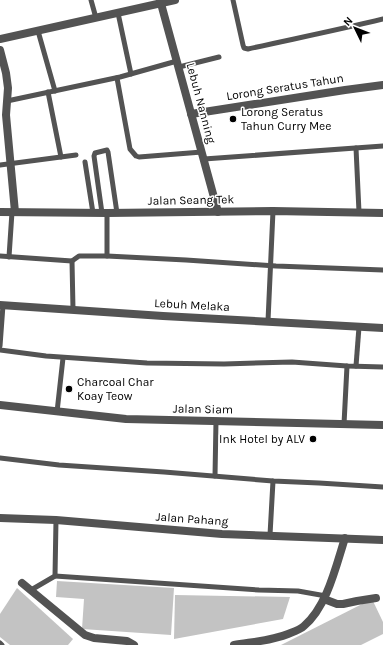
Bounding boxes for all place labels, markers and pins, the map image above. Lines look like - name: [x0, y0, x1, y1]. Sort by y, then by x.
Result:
- place label: Lorong Seratus Tahun Curry Mee: [241, 105, 331, 133]
- marker: Lorong Seratus Tahun Curry Mee: [228, 114, 238, 124]
- place label: Charcoal Char Koay Teow: [77, 375, 154, 403]
- marker: Charcoal Char Koay Teow: [64, 384, 74, 394]
- place label: Ink Hotel by ALV: [219, 432, 305, 446]
- marker: Ink Hotel by ALV: [308, 434, 318, 444]

